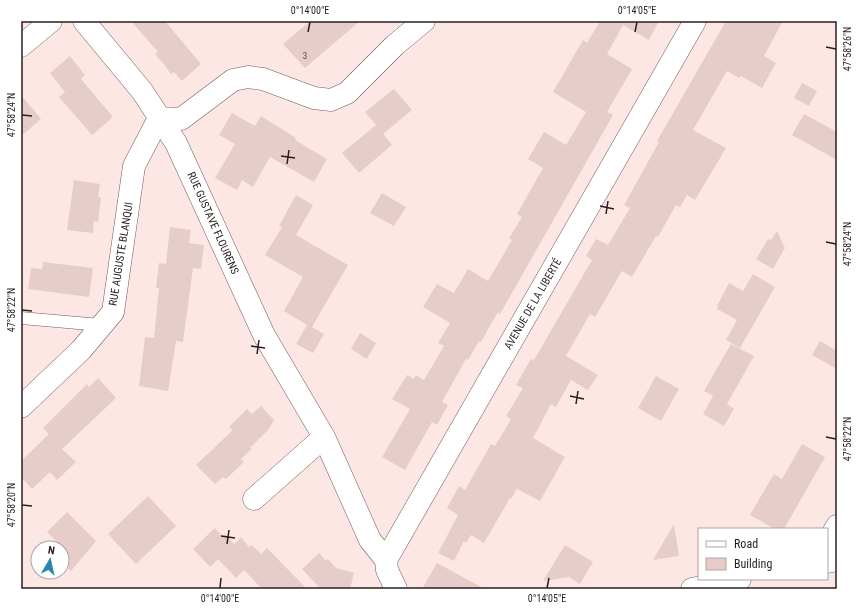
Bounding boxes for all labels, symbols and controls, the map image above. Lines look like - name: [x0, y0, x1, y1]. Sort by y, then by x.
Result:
- text: 0°14'00"E: [291, 5, 329, 16]
- text: 0°14'05"E: [618, 5, 656, 16]
- text: 47°58'26"N: [842, 27, 853, 71]
- house number: 3: [303, 51, 307, 61]
- text: 47°58'24"N: [6, 93, 17, 137]
- street label: RUE GUSTAVE FLOURENS: [185, 170, 242, 276]
- street label: RUE AUGUSTE BLANQUI: [106, 201, 136, 307]
- text: 47°58'24"N: [842, 222, 853, 266]
- street label: AVENUE DE LA LIBERTÉ: [502, 256, 565, 352]
- text: 47°58'22"N: [6, 288, 17, 332]
- text: 47°58'22"N: [842, 417, 853, 461]
- text: 47°58'20"N: [6, 483, 17, 527]
- legend: [698, 528, 828, 580]
- text: Road: [734, 537, 758, 551]
- north arrow: [30, 540, 70, 580]
- text: N: [47, 544, 56, 558]
- text: Building: [734, 557, 772, 571]
- text: 0°14'00"E: [201, 593, 239, 604]
- text: 0°14'05"E: [528, 593, 566, 604]

